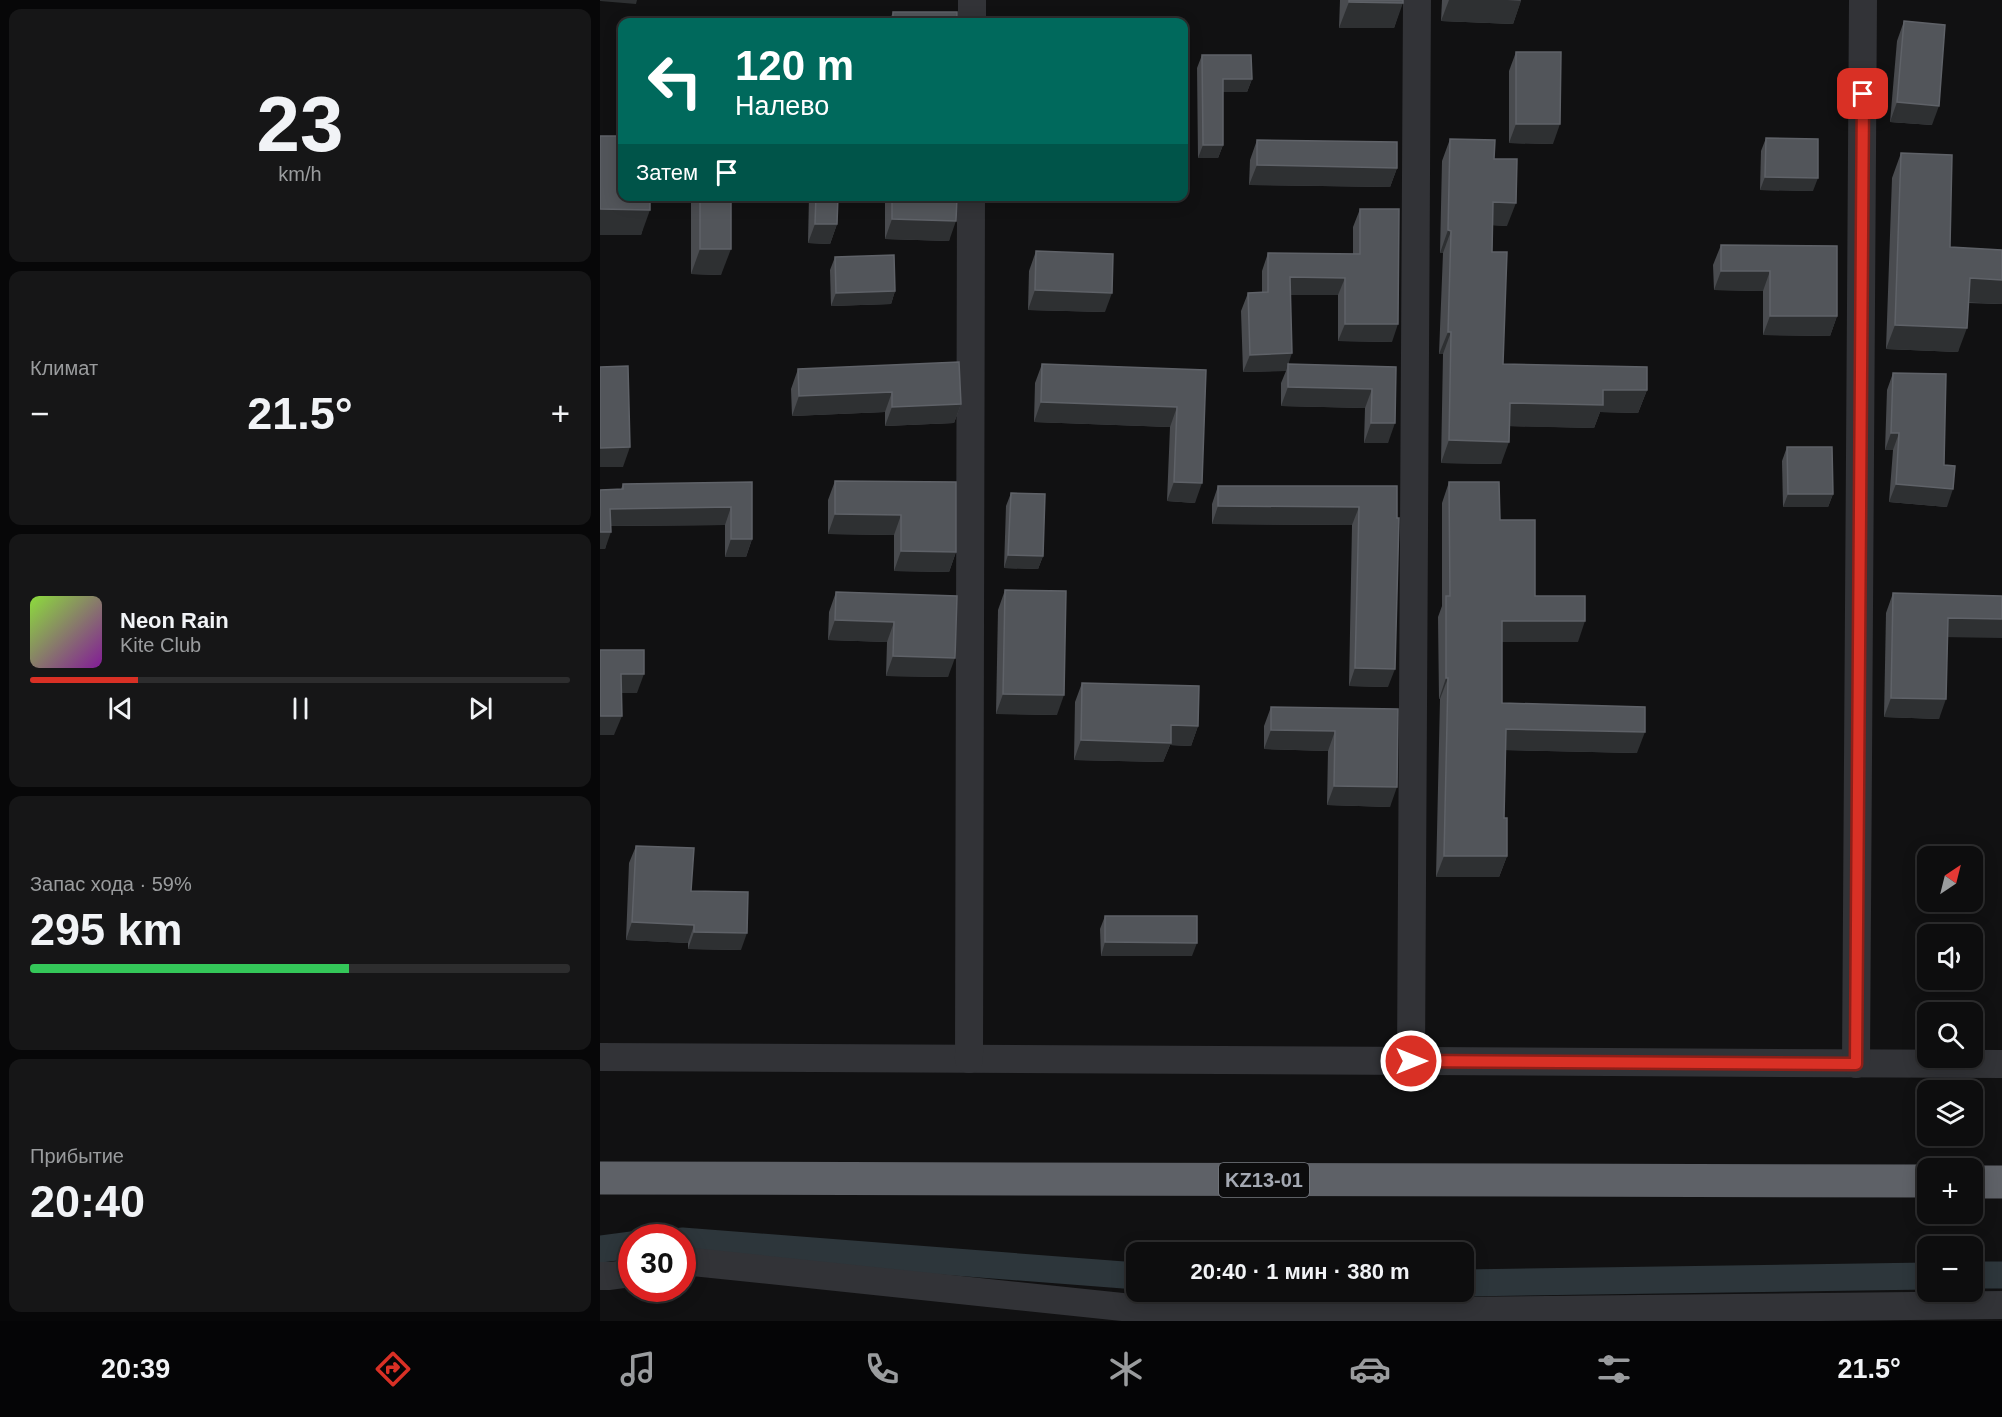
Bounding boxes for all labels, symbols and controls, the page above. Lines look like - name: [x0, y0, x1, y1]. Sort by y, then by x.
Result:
- icon: left: [636, 42, 714, 120]
- text: 120 m: [735, 42, 854, 89]
- pin: [1837, 68, 1888, 119]
- icon: arrive: [1846, 77, 1879, 110]
- text: 23: [257, 80, 343, 168]
- text: Налево: [735, 91, 829, 121]
- icon: arrive: [710, 156, 743, 189]
- text: Затем: [636, 160, 698, 185]
- text: km/h: [278, 163, 322, 185]
- text: Климат: [30, 357, 98, 379]
- text: 21.5°: [247, 388, 353, 439]
- text: −: [30, 395, 49, 432]
- text: +: [551, 395, 570, 432]
- text: Neon Rain: [120, 608, 229, 633]
- text: Kite Club: [120, 634, 201, 656]
- icon: previous: [104, 692, 137, 725]
- icon: pause: [284, 692, 317, 725]
- icon: next: [464, 692, 497, 725]
- north arrow: [1917, 846, 1983, 912]
- map controls: [1917, 846, 1983, 1302]
- text: Запас хода · 59%: [30, 873, 192, 895]
- text: 295 km: [30, 904, 183, 955]
- button: sound: [1917, 924, 1983, 990]
- button: search: [1917, 1002, 1983, 1068]
- position arrow: [1379, 1029, 1443, 1093]
- button: layers: [1917, 1080, 1983, 1146]
- text: Прибытие: [30, 1145, 124, 1167]
- button: +: [1917, 1158, 1983, 1224]
- road number: KZ13-01: [1219, 1163, 1309, 1197]
- text: 20:40: [30, 1176, 145, 1227]
- speed limit sign: 30: [618, 1224, 696, 1302]
- button: −: [1917, 1236, 1983, 1302]
- text: 20:40 · 1 мин · 380 m: [1190, 1259, 1410, 1284]
- icon: directions: [372, 1348, 414, 1390]
- icon: music: [617, 1348, 659, 1390]
- icon: phone: [861, 1348, 903, 1390]
- icon: climate: [1105, 1348, 1147, 1390]
- icon: car: [1349, 1348, 1391, 1390]
- icon: filters: [1593, 1348, 1635, 1390]
- text: 20:39: [101, 1354, 170, 1384]
- text: 21.5°: [1837, 1354, 1901, 1384]

